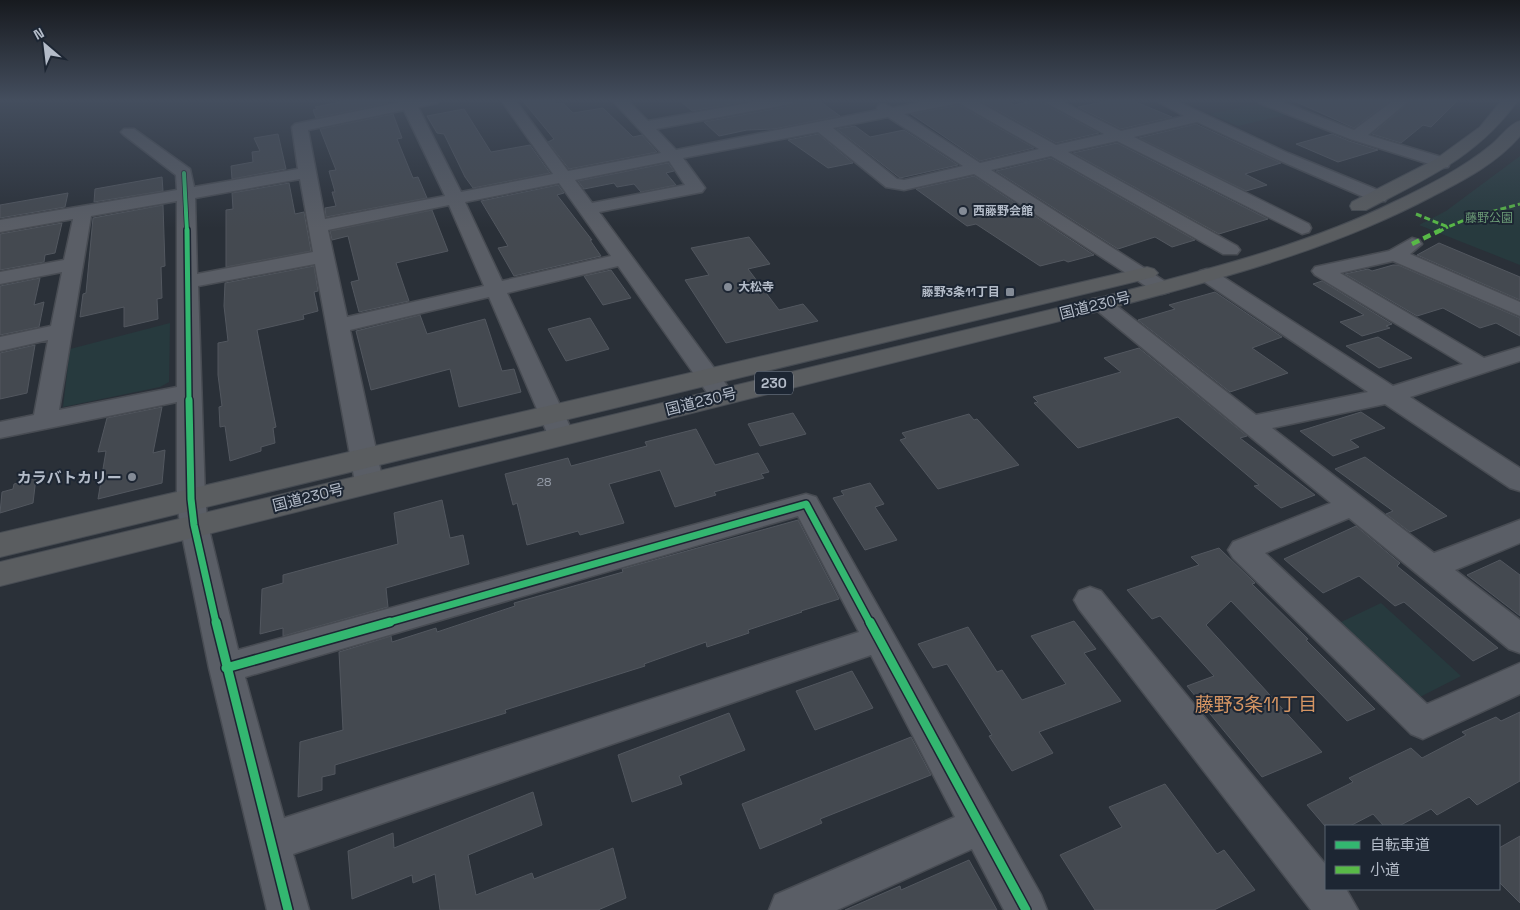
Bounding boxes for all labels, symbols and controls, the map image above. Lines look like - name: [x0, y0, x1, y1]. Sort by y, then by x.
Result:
- north arrow: [20, 20, 70, 70]
- text: N: [31, 23, 47, 44]
- place label: 西藤野会館: [973, 203, 1033, 219]
- marker: 西藤野会館: [957, 205, 969, 217]
- park label: 藤野公園: [1465, 210, 1513, 226]
- place label: 大松寺: [738, 279, 774, 295]
- marker: 大松寺: [722, 281, 734, 293]
- place label: 藤野3条11丁目: [922, 284, 1000, 300]
- marker: 藤野3条11丁目: [1004, 286, 1016, 298]
- street label: 国道230号: [1057, 287, 1133, 323]
- road number: 230: [755, 372, 793, 394]
- street label: 国道230号: [663, 383, 739, 419]
- place label: カラバトカリー: [17, 468, 122, 487]
- marker: カラバトカリー: [126, 471, 138, 483]
- house number: 28: [537, 474, 551, 490]
- street label: 国道230号: [270, 479, 346, 515]
- district label: 藤野3条11丁目: [1195, 692, 1317, 717]
- legend: [1325, 825, 1500, 890]
- text: 自転車道: [1370, 835, 1430, 854]
- text: 小道: [1370, 860, 1400, 879]

